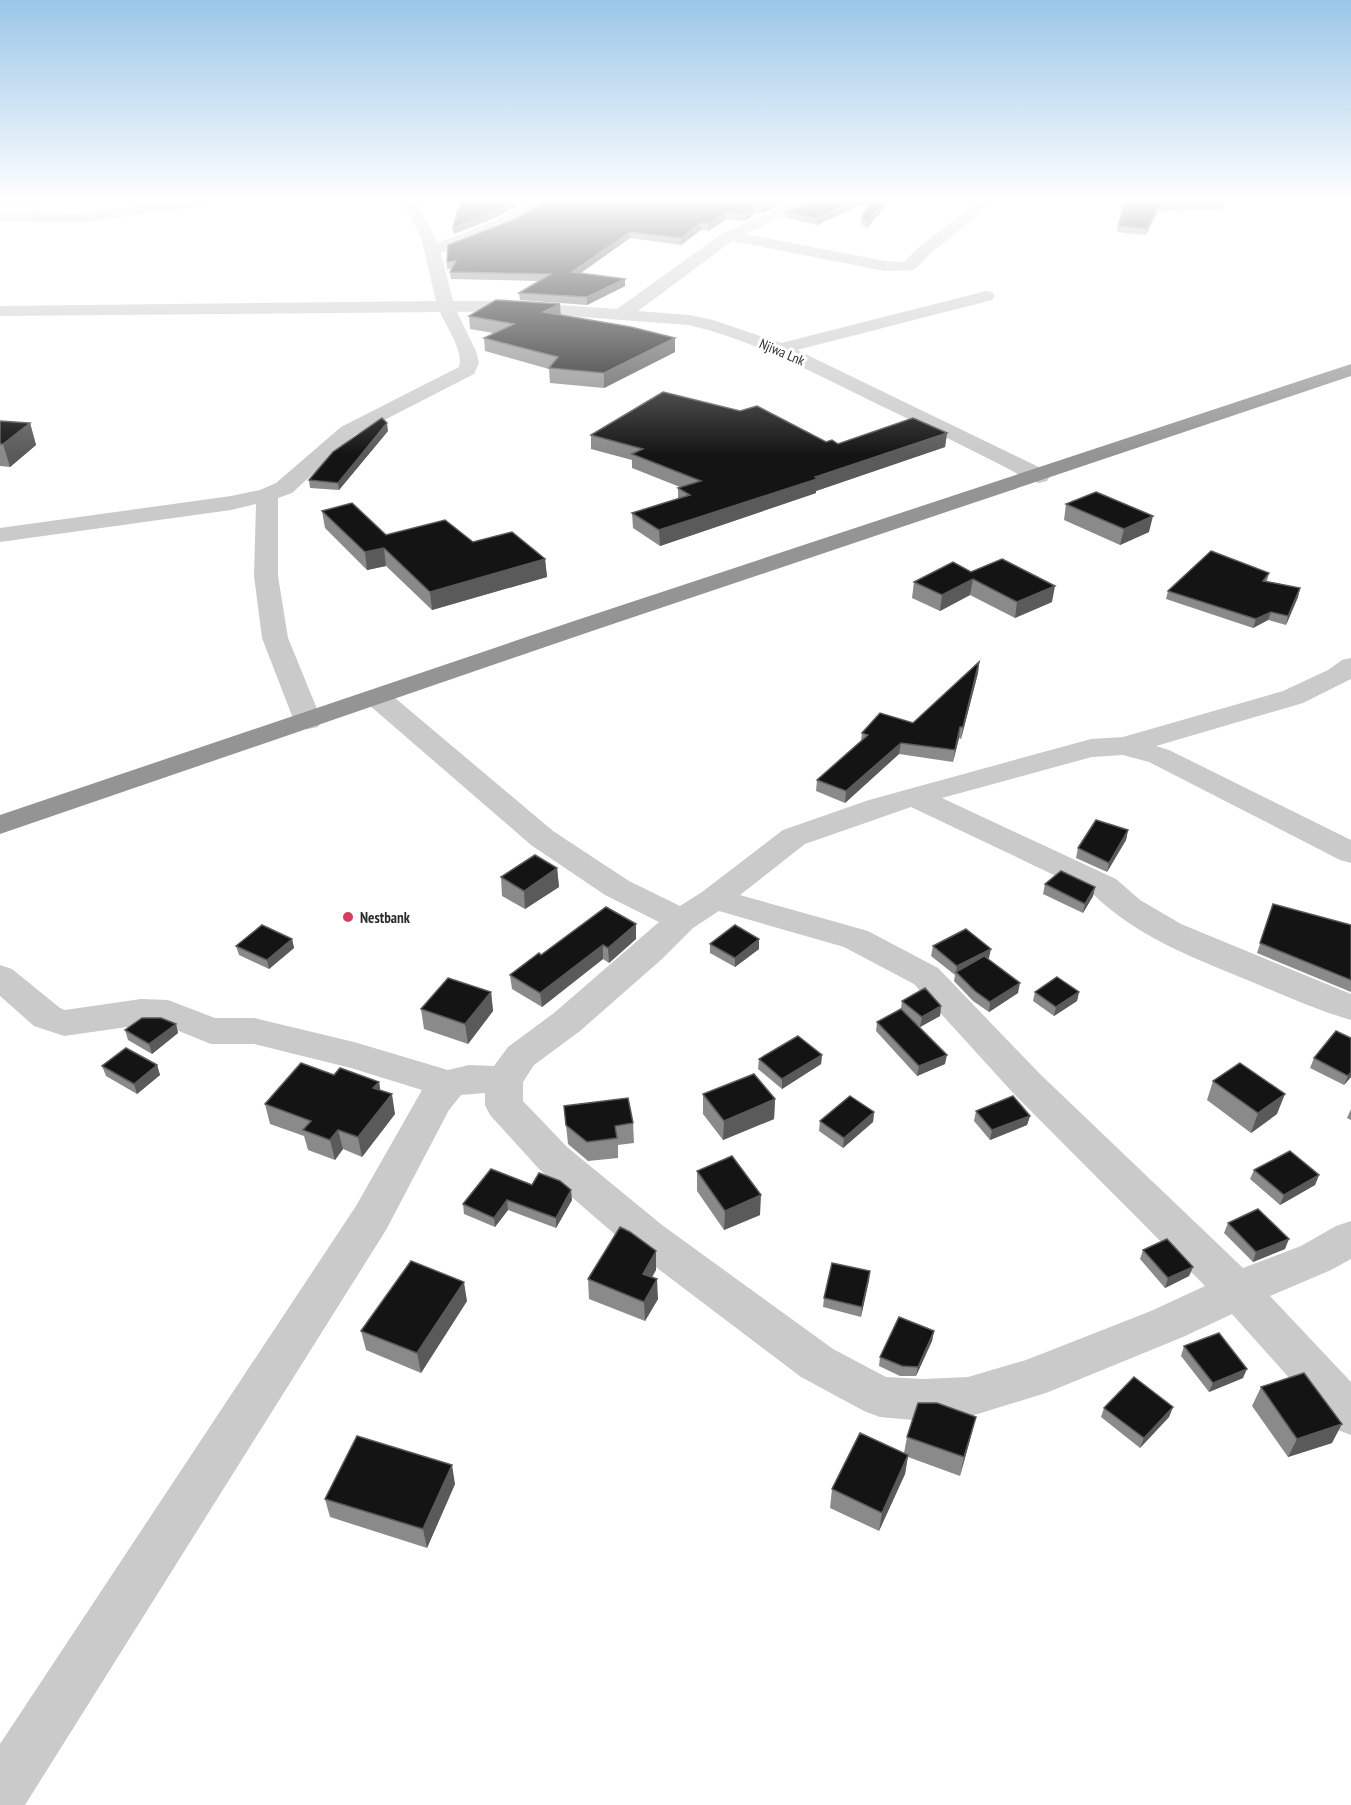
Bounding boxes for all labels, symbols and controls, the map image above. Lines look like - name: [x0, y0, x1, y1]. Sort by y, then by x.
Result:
- street label: Njiwa Lnk: [757, 334, 808, 370]
- place label: Nestbank: [360, 908, 411, 927]
- marker: Nestbank: [341, 910, 355, 924]

